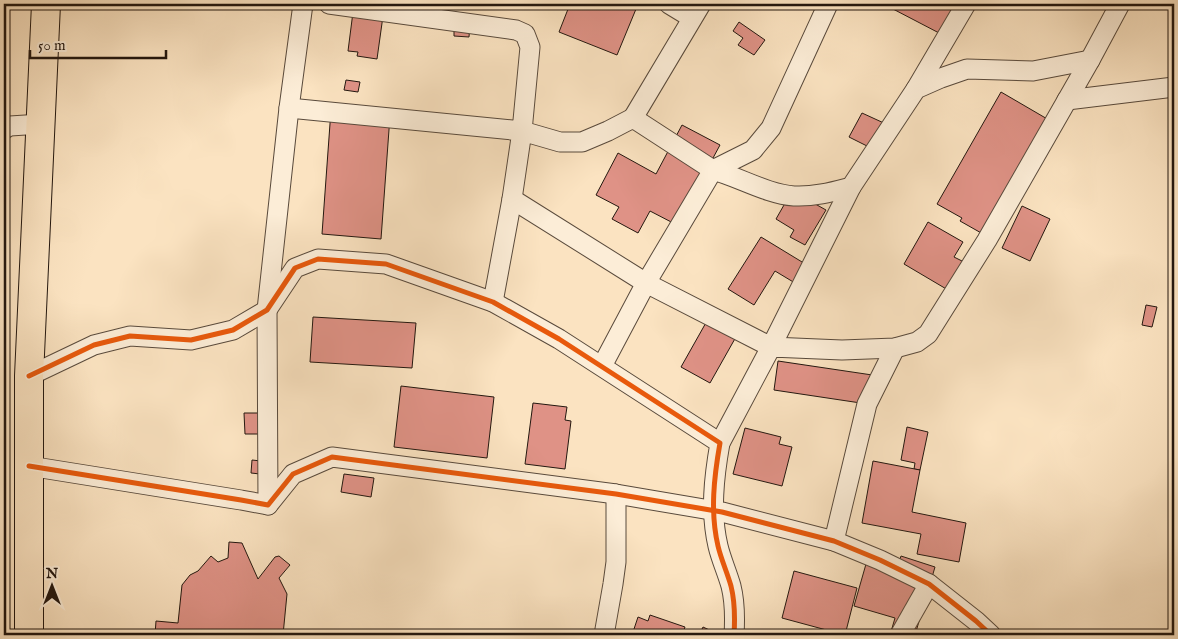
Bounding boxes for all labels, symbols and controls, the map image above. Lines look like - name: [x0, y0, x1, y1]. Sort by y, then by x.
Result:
- scale bar: [30, 28, 166, 60]
- text: 50 m: [38, 36, 66, 55]
- north arrow: [28, 562, 78, 612]
- text: N: [45, 565, 58, 583]

